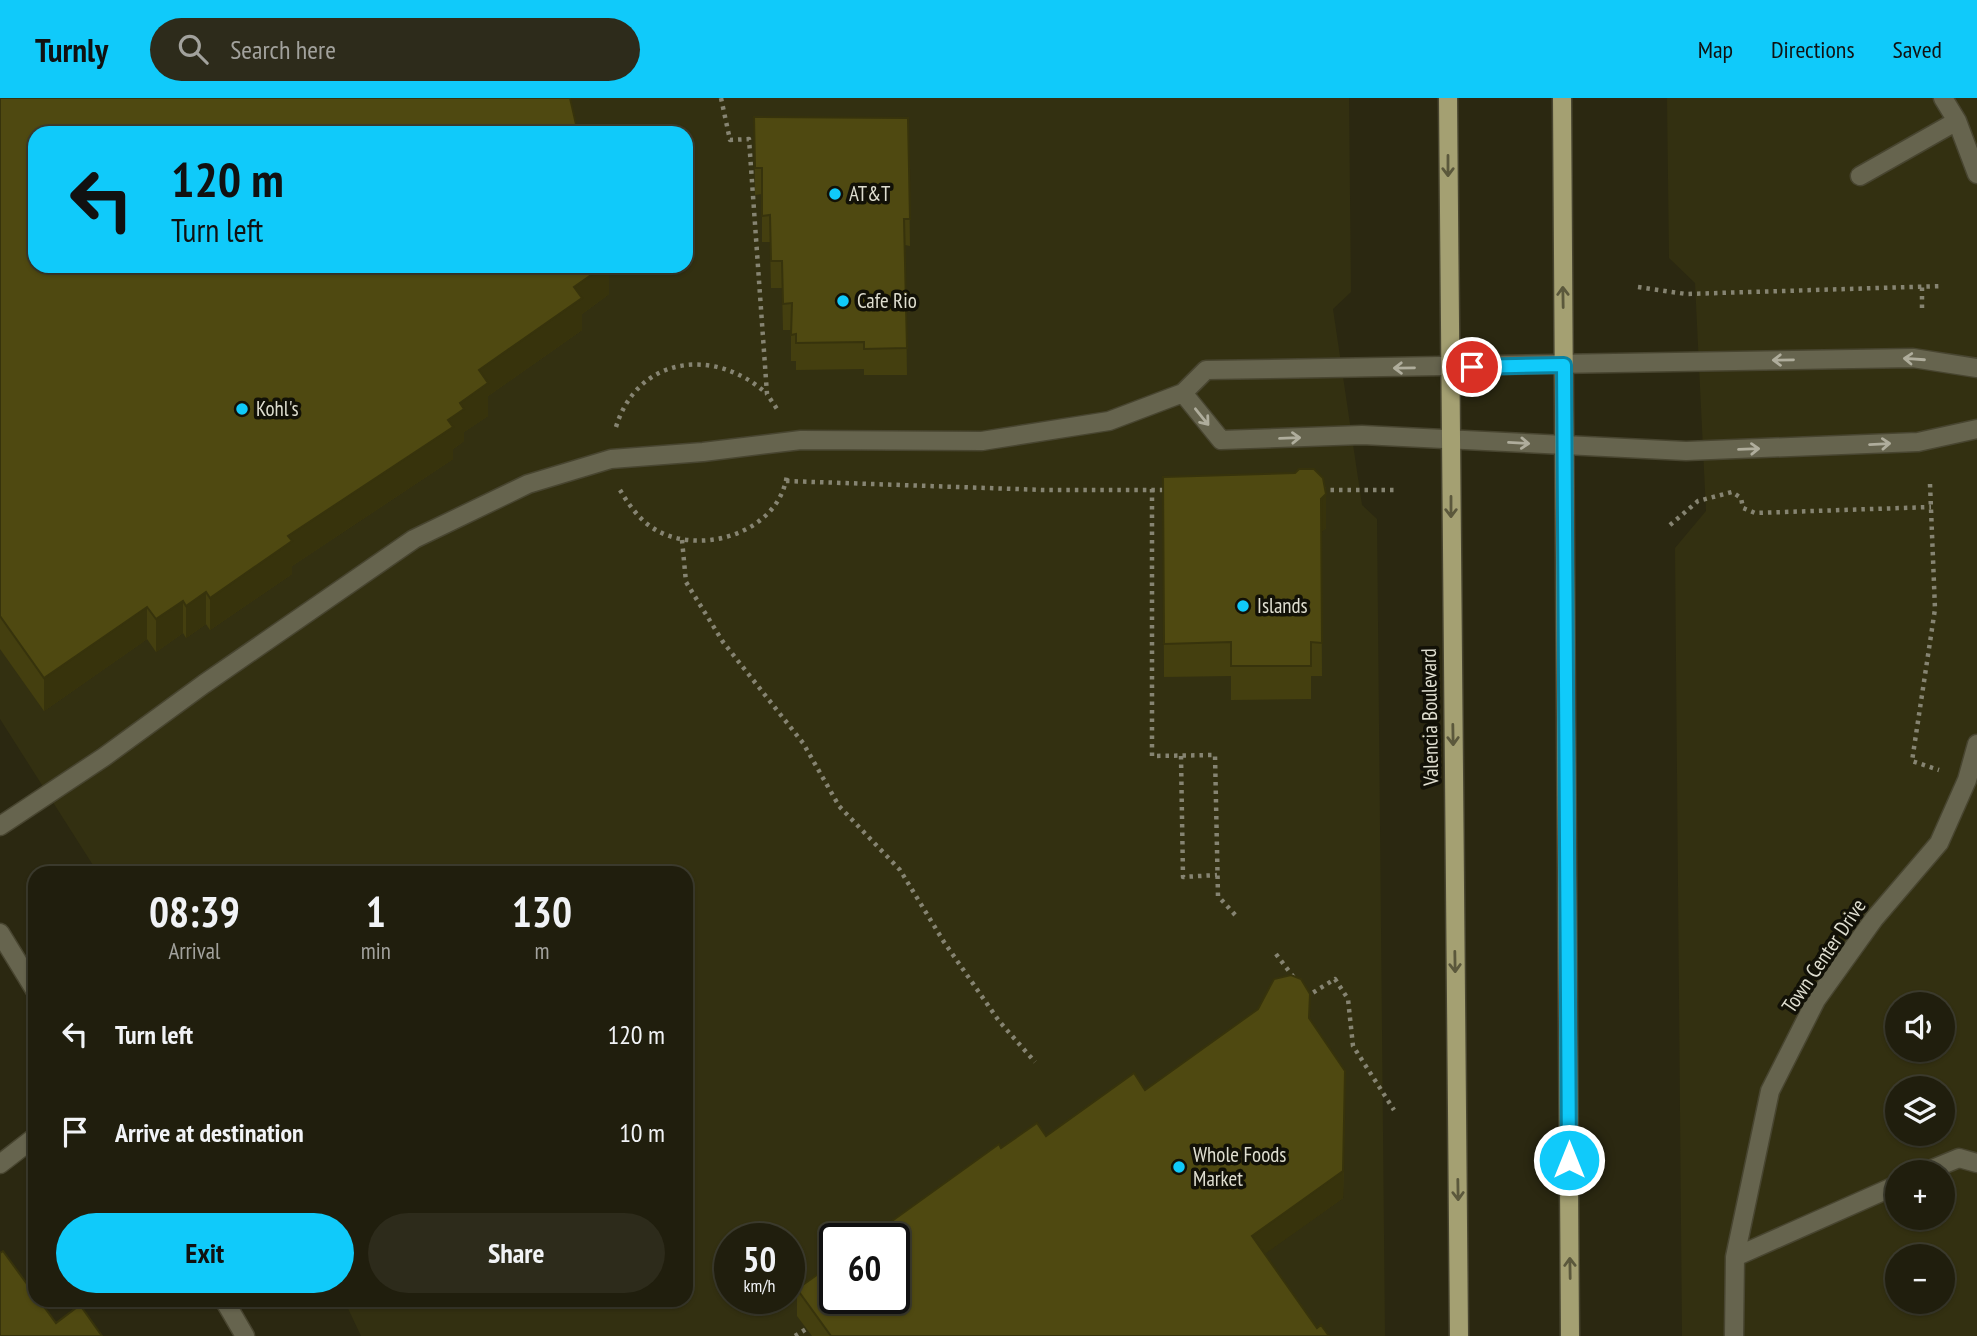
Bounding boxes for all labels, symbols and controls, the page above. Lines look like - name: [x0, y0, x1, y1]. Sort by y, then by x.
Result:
- search box: [150, 18, 640, 81]
- text: Turnly: [35, 28, 108, 71]
- icon: search: [174, 30, 212, 68]
- text: Search here: [230, 33, 336, 66]
- text: Map: [1698, 34, 1733, 65]
- text: Directions: [1771, 34, 1855, 65]
- text: Saved: [1893, 34, 1942, 65]
- text: 120 m: [171, 147, 284, 211]
- icon: left: [56, 154, 147, 245]
- one-way arrow: [1442, 154, 1455, 177]
- place label: AT&T: [849, 180, 891, 207]
- marker: AT&T: [827, 186, 843, 202]
- text: Turn left: [171, 209, 263, 251]
- one-way arrow: [1556, 286, 1570, 309]
- place label: Cafe Rio: [857, 287, 917, 314]
- marker: Cafe Rio: [835, 293, 851, 309]
- pin: [1442, 337, 1502, 397]
- icon: arrive: [1453, 348, 1491, 386]
- one-way arrow: [1903, 352, 1926, 365]
- one-way arrow: [1771, 354, 1794, 367]
- one-way arrow: [1393, 361, 1416, 375]
- place label: Kohl's: [256, 395, 299, 422]
- marker: Kohl's: [234, 401, 250, 417]
- one-way arrow: [1194, 407, 1210, 425]
- one-way arrow: [1278, 431, 1301, 444]
- one-way arrow: [1507, 436, 1530, 449]
- one-way arrow: [1868, 437, 1891, 450]
- one-way arrow: [1737, 442, 1760, 456]
- one-way arrow: [1444, 496, 1458, 519]
- place label: Islands: [1257, 592, 1308, 619]
- marker: Islands: [1235, 598, 1251, 614]
- street label: Valencia Boulevard: [1415, 648, 1444, 787]
- one-way arrow: [1446, 723, 1460, 746]
- text: 08:39: [149, 884, 240, 939]
- text: 1: [366, 884, 386, 939]
- text: 130: [512, 884, 572, 939]
- street label: Town Center Drive: [1776, 894, 1872, 1018]
- text: Arrival: [168, 936, 220, 965]
- text: min: [361, 936, 391, 965]
- text: m: [534, 936, 549, 965]
- one-way arrow: [1449, 951, 1462, 974]
- map controls: [1885, 992, 1955, 1314]
- button: sound: [1885, 992, 1955, 1062]
- icon: left: [56, 1015, 94, 1053]
- text: Turn left: [115, 1018, 193, 1051]
- text: 120 m: [607, 1018, 665, 1051]
- button: layers: [1885, 1076, 1955, 1146]
- icon: arrive: [56, 1113, 94, 1151]
- text: Arrive at destination: [115, 1116, 304, 1149]
- text: 10 m: [619, 1116, 665, 1149]
- position arrow: [1532, 1123, 1606, 1197]
- place label: Whole Foods Market: [1193, 1141, 1286, 1192]
- marker: Whole Foods Market: [1171, 1159, 1187, 1175]
- button: +: [1885, 1160, 1955, 1230]
- one-way arrow: [1451, 1178, 1465, 1201]
- button: Exit: [56, 1213, 354, 1293]
- button: Share: [368, 1213, 665, 1293]
- speed limit sign: 60: [819, 1223, 910, 1314]
- text: 50: [743, 1236, 776, 1282]
- button: −: [1885, 1244, 1955, 1314]
- one-way arrow: [1563, 1257, 1577, 1280]
- text: km/h: [744, 1274, 775, 1297]

